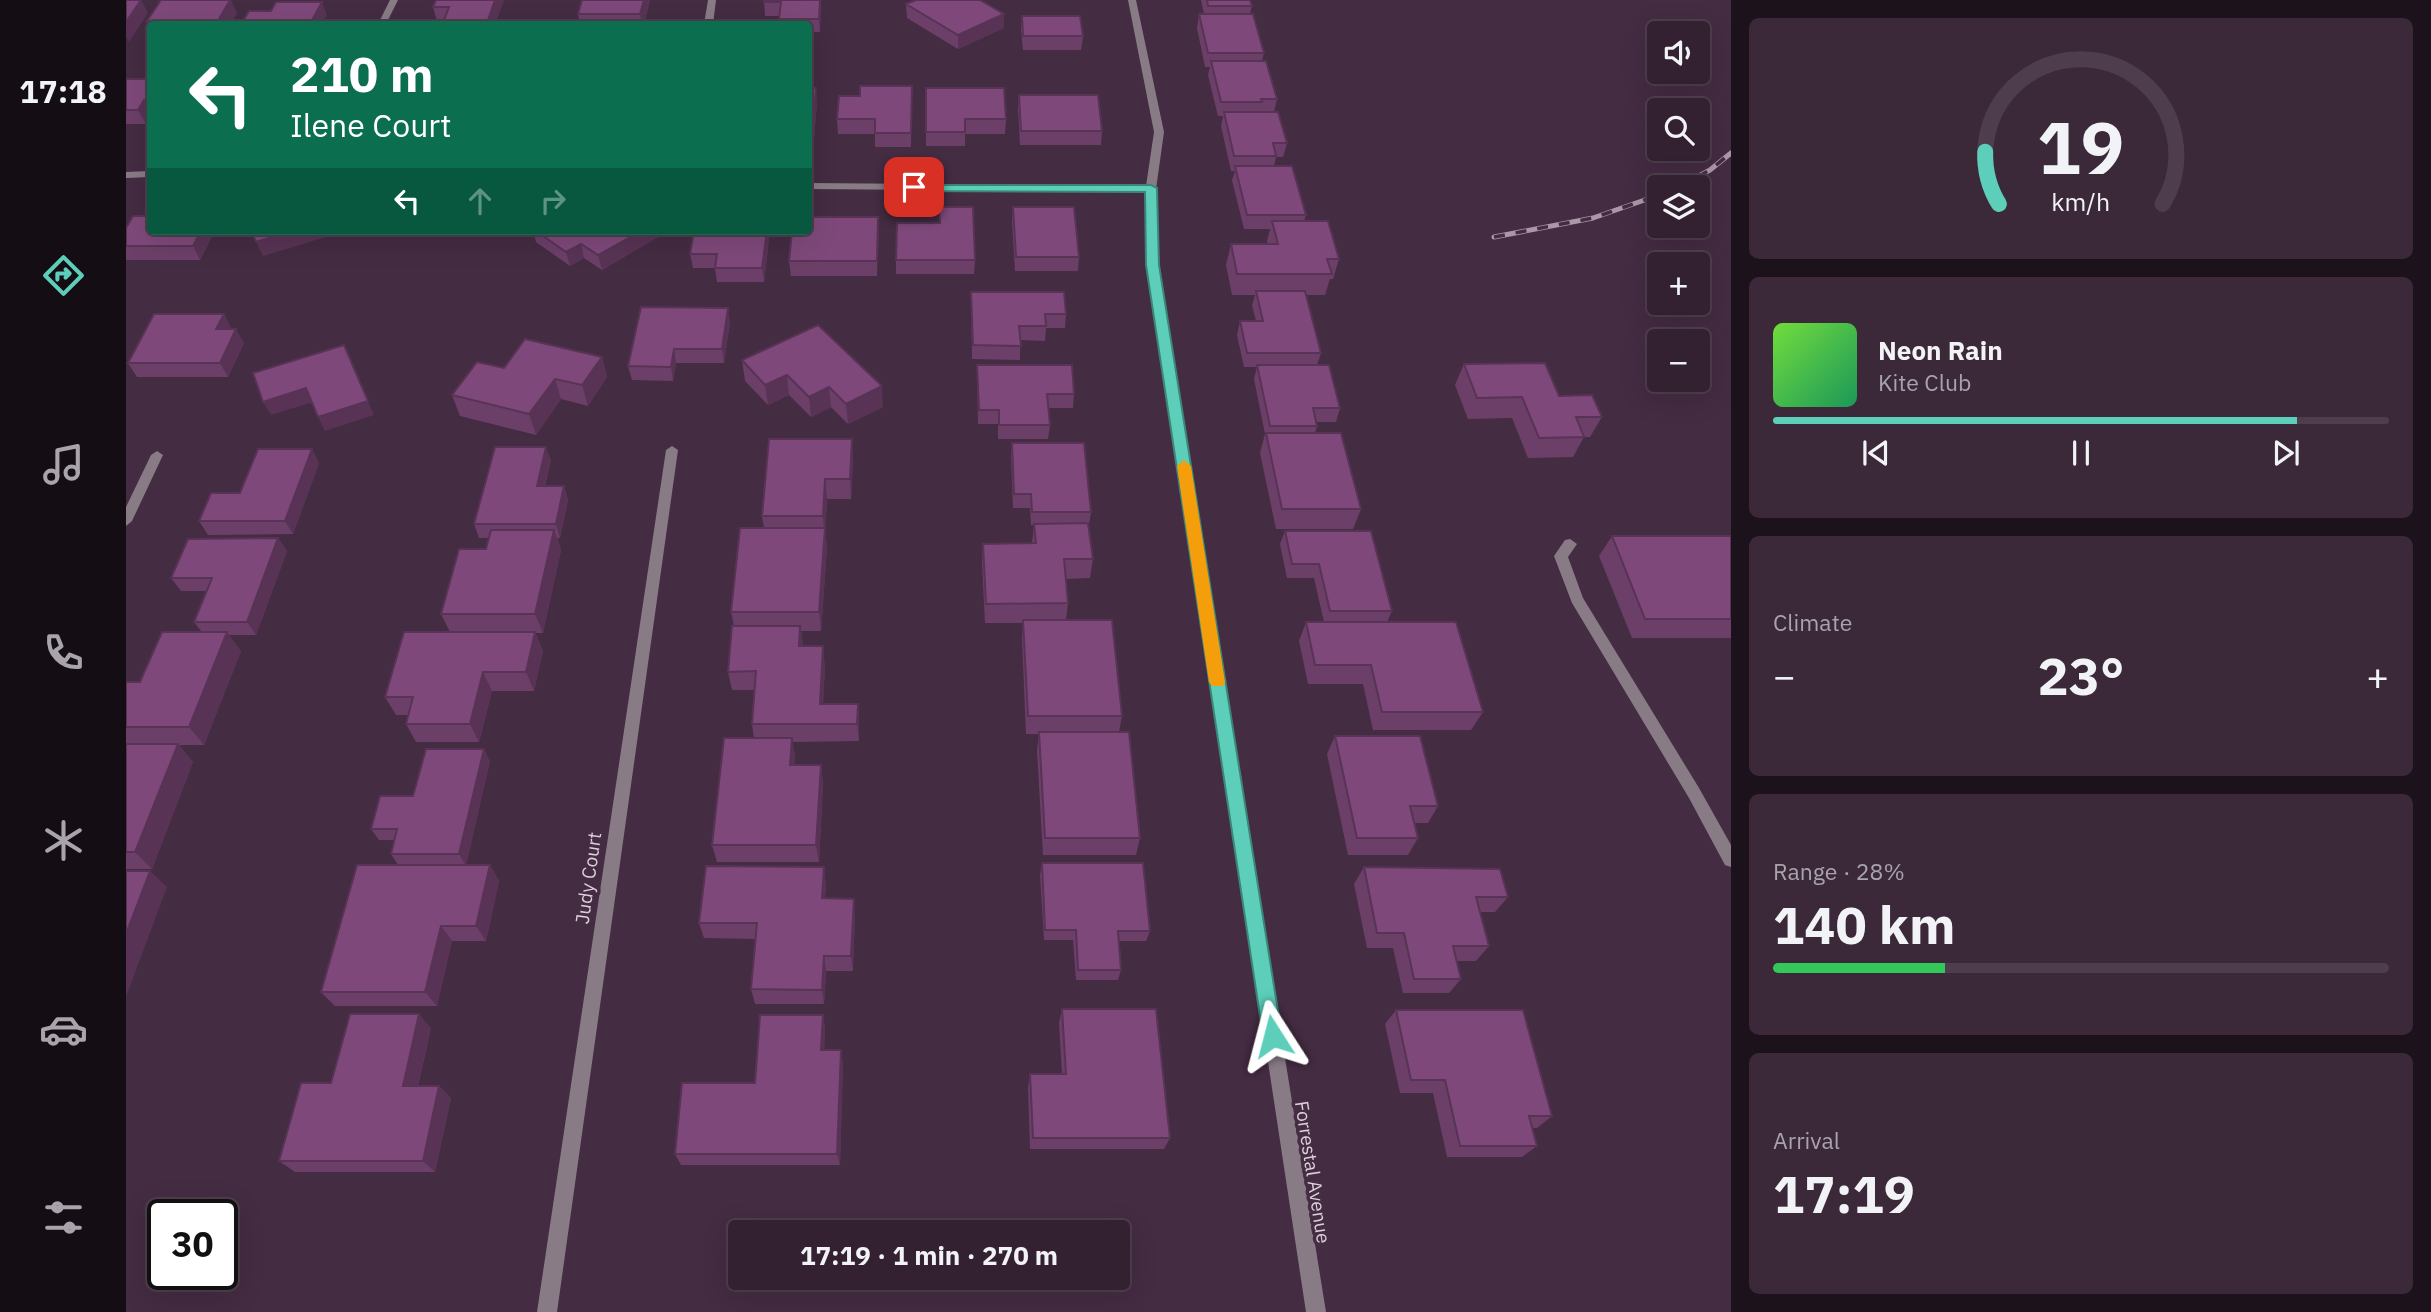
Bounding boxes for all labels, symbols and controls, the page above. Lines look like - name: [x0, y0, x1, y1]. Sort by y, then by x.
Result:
- map controls: [1647, 21, 1710, 392]
- button: sound: [1647, 21, 1710, 84]
- text: 210 m: [290, 42, 434, 105]
- icon: left: [175, 49, 266, 140]
- text: 17:18: [19, 70, 107, 112]
- button: search: [1647, 98, 1710, 161]
- text: 19: [2037, 100, 2125, 195]
- text: Ilene Court: [290, 104, 451, 146]
- pin: [884, 157, 944, 217]
- icon: arrive: [895, 168, 933, 206]
- button: layers: [1647, 175, 1710, 238]
- icon: left: [388, 182, 426, 220]
- icon: ahead: [461, 182, 499, 220]
- icon: right: [534, 182, 572, 220]
- text: km/h: [2052, 185, 2110, 218]
- icon: directions: [39, 251, 88, 300]
- button: +: [1647, 252, 1710, 315]
- button: −: [1647, 329, 1710, 392]
- text: Neon Rain: [1878, 333, 2003, 367]
- text: Kite Club: [1878, 367, 1971, 397]
- icon: previous: [1857, 434, 1895, 472]
- icon: pause: [2062, 434, 2100, 472]
- icon: next: [2267, 434, 2305, 472]
- icon: music: [39, 440, 88, 489]
- text: Climate: [1773, 607, 1852, 637]
- icon: phone: [39, 628, 88, 677]
- text: 23°: [2038, 642, 2124, 709]
- text: −: [1773, 651, 1796, 700]
- text: +: [2366, 651, 2389, 700]
- icon: climate: [39, 816, 88, 865]
- street label: Judy Court: [570, 831, 606, 925]
- text: Range · 28%: [1773, 856, 1905, 886]
- text: 140 km: [1773, 891, 1955, 958]
- position arrow: [1236, 999, 1310, 1073]
- icon: car: [39, 1005, 88, 1054]
- street label: Forrestal Avenue: [1290, 1099, 1336, 1245]
- text: Arrival: [1773, 1125, 1840, 1155]
- text: 17:19: [1773, 1160, 1915, 1227]
- icon: filters: [39, 1193, 88, 1242]
- speed limit sign: 30: [147, 1199, 238, 1290]
- text: 17:19 · 1 min · 270 m: [800, 1238, 1058, 1272]

